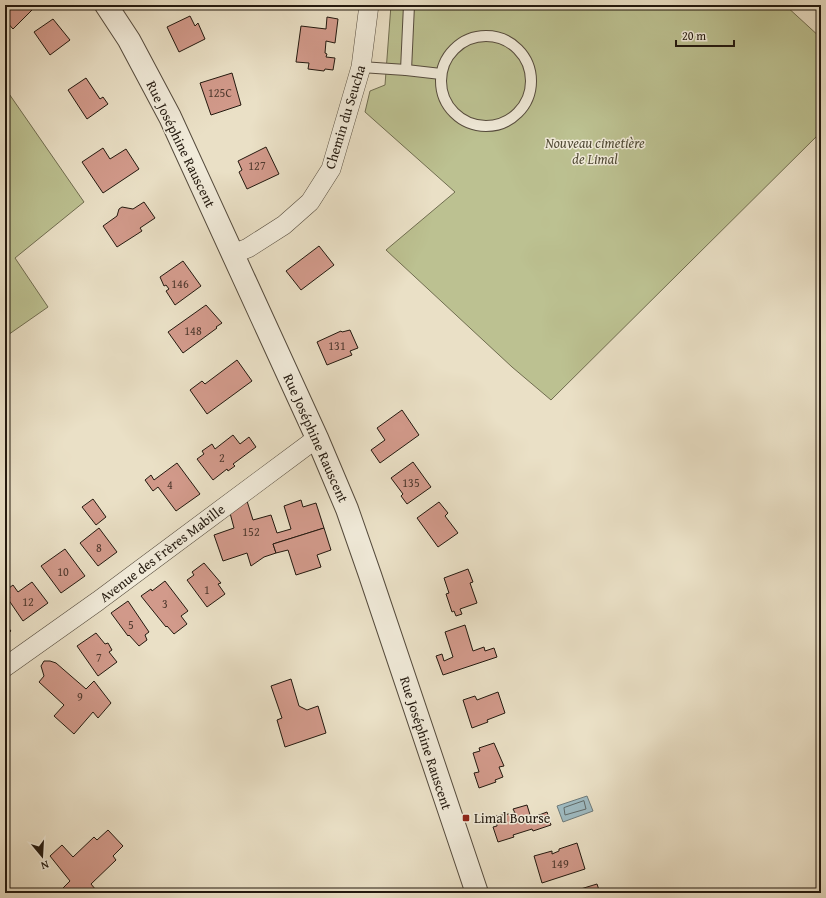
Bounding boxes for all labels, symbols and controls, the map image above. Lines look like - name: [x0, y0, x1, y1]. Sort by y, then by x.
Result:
- scale bar: [676, 22, 734, 48]
- text: 20 m: [682, 27, 706, 44]
- street label: Chemin du Seucha: [320, 62, 370, 172]
- street label: Rue Joséphine Rauscent: [141, 77, 221, 211]
- house number: 125C: [208, 84, 232, 101]
- park label: Nouveau cimetière de Limal: [545, 133, 645, 169]
- house number: 127: [248, 157, 266, 174]
- house number: 146: [171, 275, 189, 292]
- house number: 148: [184, 322, 202, 339]
- house number: 131: [328, 337, 346, 354]
- street label: Rue Joséphine Rauscent: [279, 370, 353, 506]
- house number: 2: [219, 449, 225, 466]
- house number: 135: [402, 474, 420, 491]
- house number: 4: [167, 476, 173, 493]
- street label: Avenue des Frères Mabille: [95, 499, 229, 607]
- house number: 152: [242, 523, 260, 540]
- house number: 8: [96, 539, 102, 556]
- house number: 10: [57, 563, 69, 580]
- house number: 1: [204, 581, 210, 598]
- house number: 12: [22, 593, 34, 610]
- house number: 3: [162, 595, 168, 612]
- house number: 5: [128, 616, 134, 633]
- house number: 7: [96, 649, 102, 666]
- street label: Rue Joséphine Rauscent: [395, 674, 457, 812]
- house number: 9: [77, 688, 83, 705]
- place label: Limal Bourse: [474, 808, 551, 828]
- marker: Limal Bourse: [461, 813, 471, 823]
- north arrow: [22, 836, 62, 876]
- house number: 149: [551, 855, 569, 872]
- text: N: [39, 857, 51, 874]

